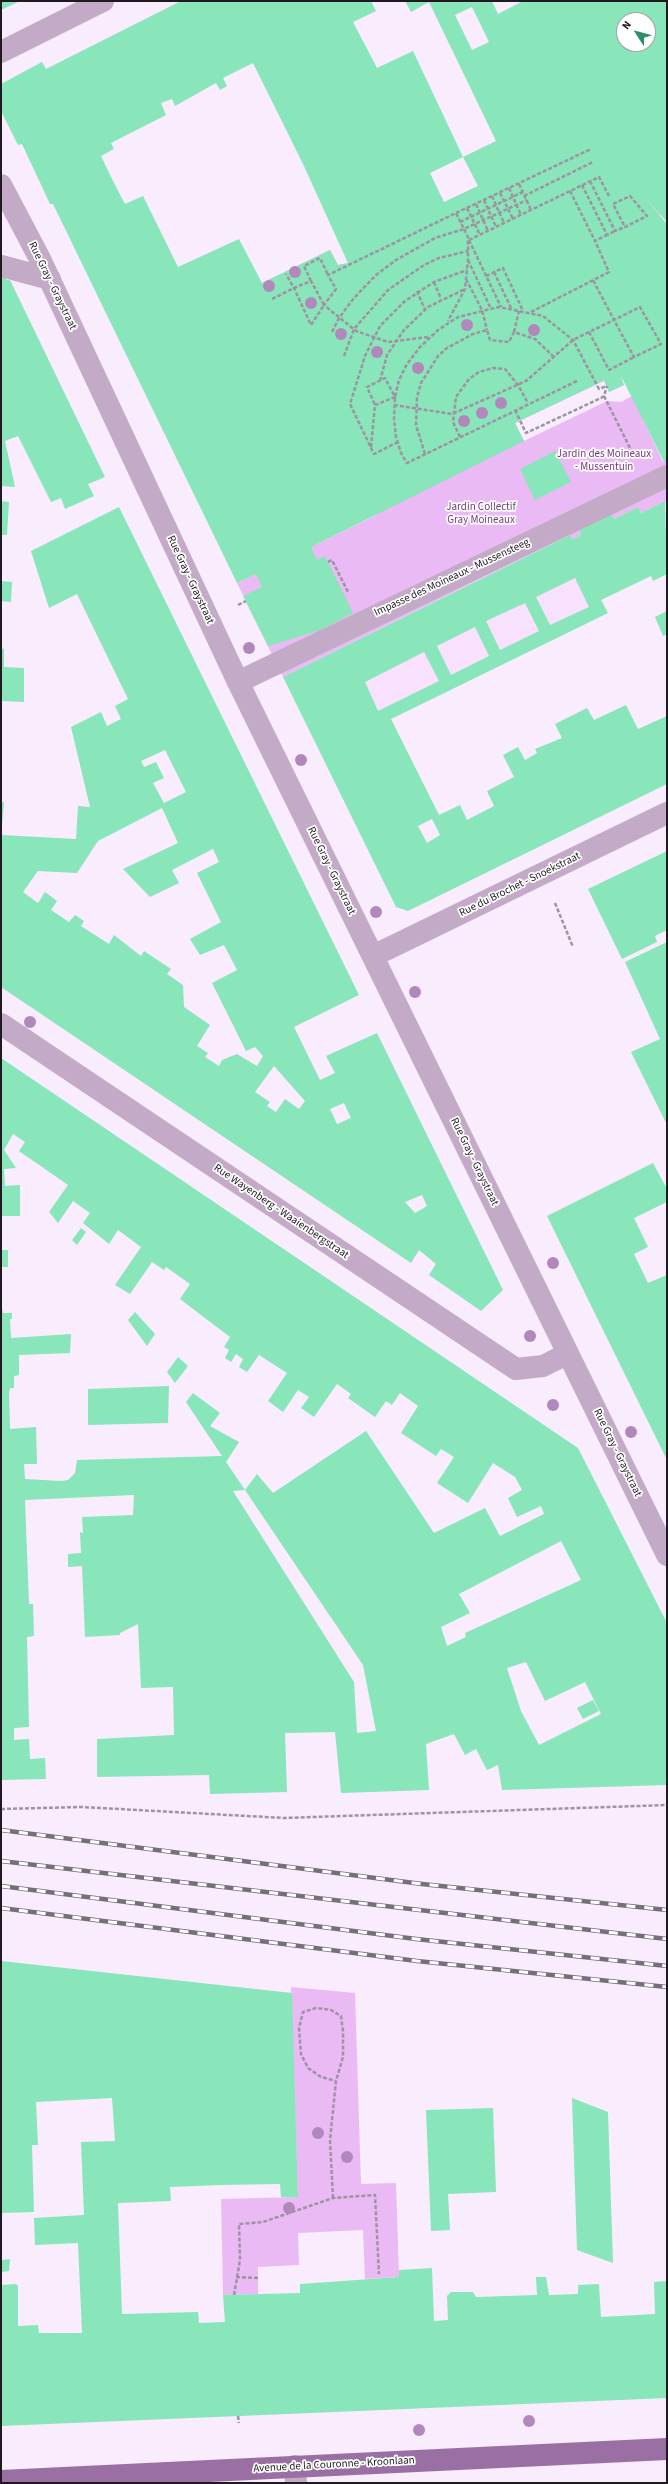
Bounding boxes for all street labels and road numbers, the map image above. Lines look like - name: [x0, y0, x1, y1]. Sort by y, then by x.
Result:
- street label: Rue Gray - Graystraat: [25, 240, 79, 332]
- street label: Rue Gray - Graystraat: [164, 534, 216, 626]
- street label: Impasse des Moineaux - Mussensteeg: [372, 536, 532, 620]
- street label: Rue Gray - Graystraat: [304, 825, 358, 917]
- street label: Rue du Brochet - Snoekstraat: [457, 850, 583, 920]
- street label: Rue Gray - Graystraat: [447, 1116, 501, 1208]
- street label: Rue Wayenberg - Waaienbergstraat: [211, 1162, 351, 1262]
- street label: Rue Gray - Graystraat: [590, 1407, 644, 1499]
- street label: Avenue de la Couronne - Kroonlaan: [253, 2454, 415, 2476]

